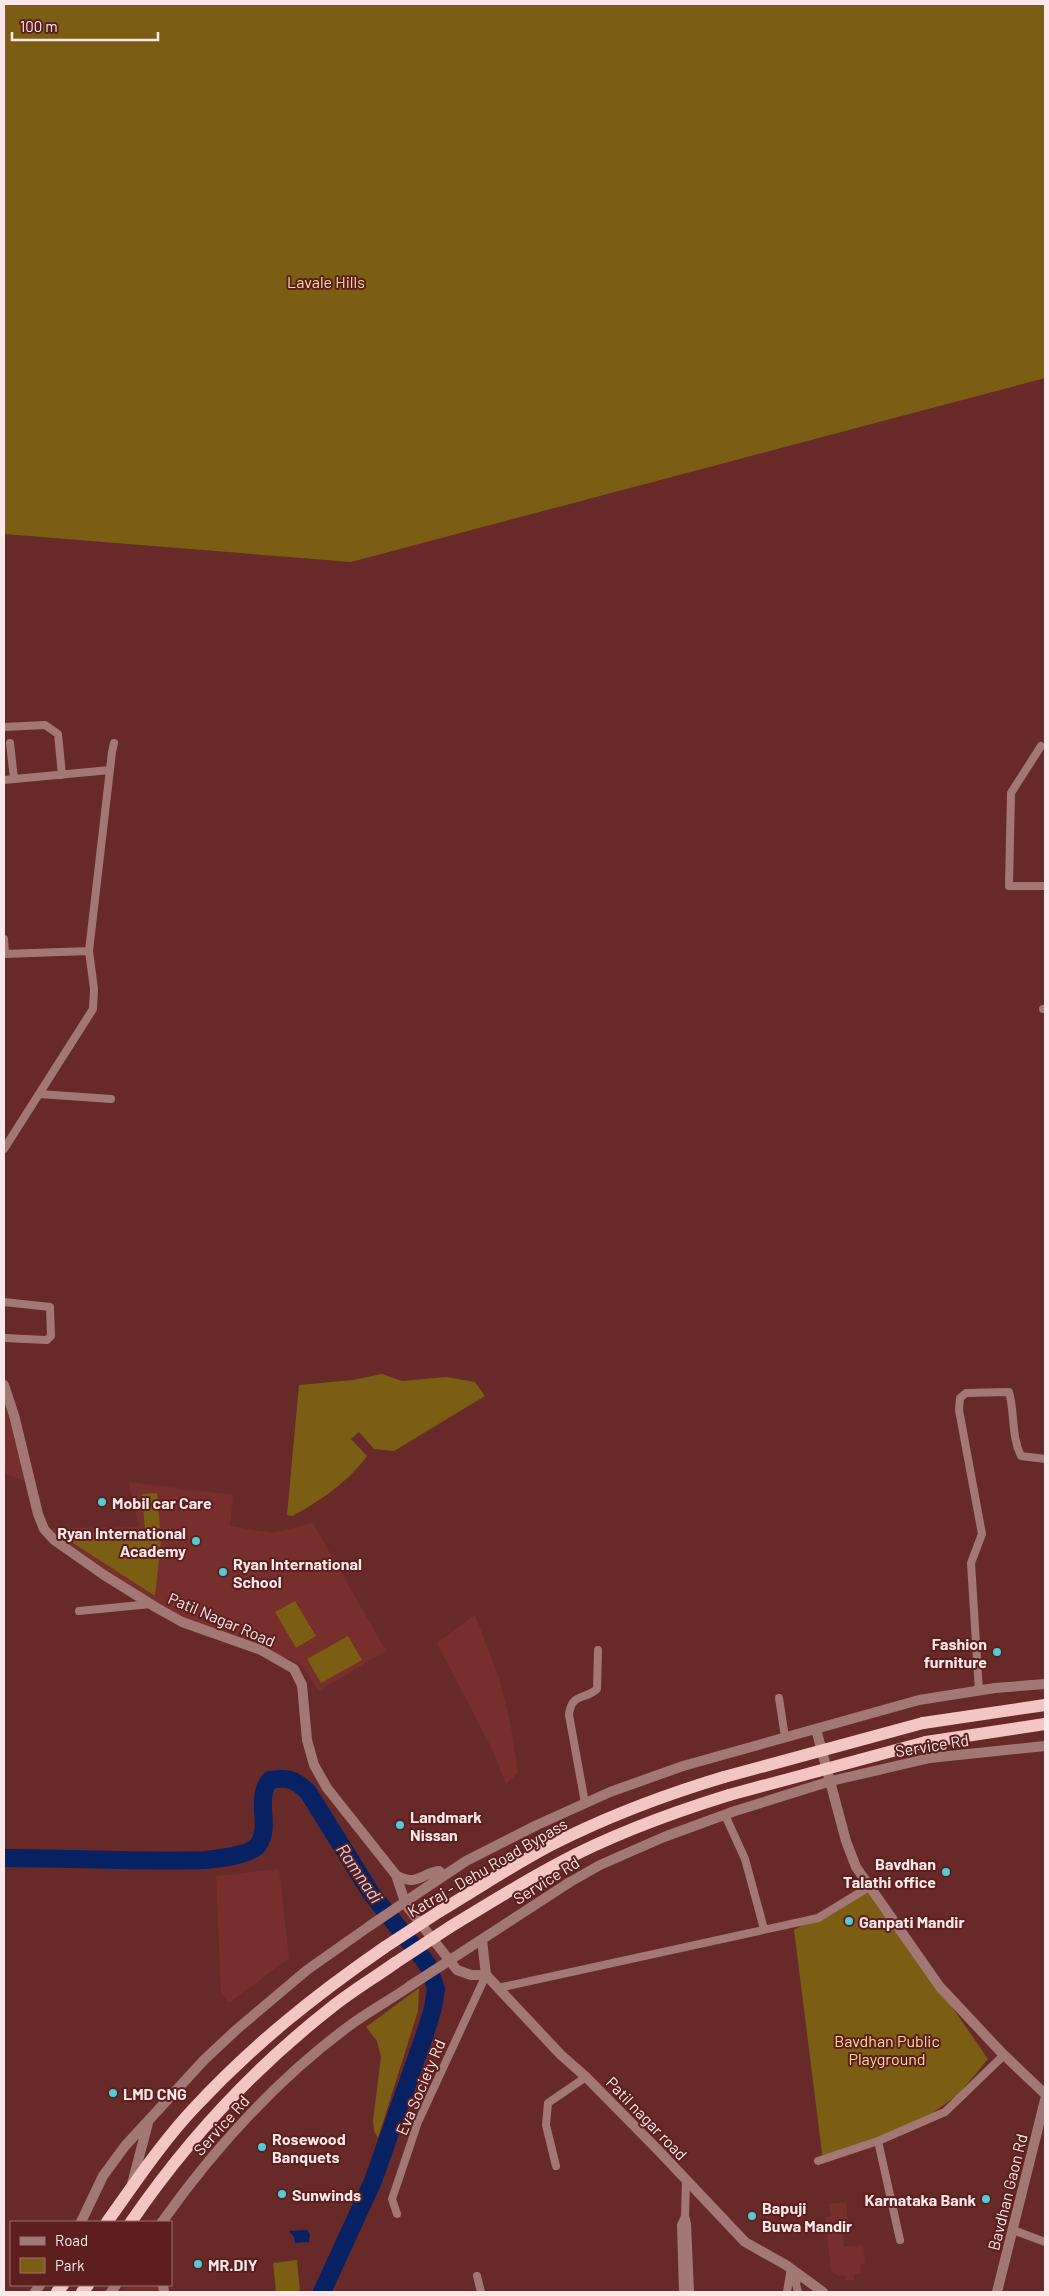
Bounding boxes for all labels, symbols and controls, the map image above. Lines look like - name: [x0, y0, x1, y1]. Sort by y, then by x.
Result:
- scale bar: [12, 10, 159, 42]
- text: 100 m: [20, 17, 58, 35]
- park label: Lavale Hills: [287, 272, 365, 291]
- place label: Mobil car Care: [112, 1493, 212, 1512]
- marker: Mobil car Care: [96, 1496, 108, 1508]
- place label: Ryan International Academy: [57, 1523, 186, 1560]
- marker: Ryan International Academy: [190, 1535, 202, 1547]
- place label: Ryan International School: [233, 1554, 362, 1591]
- marker: Ryan International School: [217, 1566, 229, 1578]
- street label: Patil Nagar Road: [166, 1588, 278, 1650]
- place label: Fashion furniture: [924, 1634, 987, 1671]
- marker: Fashion furniture: [991, 1646, 1003, 1658]
- street label: Service Rd: [894, 1730, 970, 1760]
- place label: Landmark Nissan: [410, 1807, 482, 1844]
- street label: Katraj - Dehu Road Bypass: [404, 1813, 570, 1921]
- marker: Landmark Nissan: [394, 1819, 406, 1831]
- water label: Ramnadi: [332, 1839, 388, 1908]
- street label: Service Rd: [509, 1852, 583, 1908]
- place label: Bavdhan Talathi office: [843, 1854, 936, 1891]
- marker: Bavdhan Talathi office: [940, 1866, 952, 1878]
- place label: Ganpati Mandir: [859, 1912, 965, 1931]
- marker: Ganpati Mandir: [843, 1915, 855, 1927]
- park label: Bavdhan Public Playground: [834, 2031, 940, 2068]
- street label: Eva Society Rd: [391, 2036, 449, 2138]
- street label: Patil nagar road: [603, 2072, 691, 2164]
- place label: LMD CNG: [123, 2084, 187, 2103]
- marker: LMD CNG: [107, 2087, 119, 2099]
- street label: Service Rd: [189, 2091, 253, 2159]
- place label: Rosewood Banquets: [272, 2129, 346, 2166]
- street label: Bavdhan Gaon Rd: [983, 2132, 1031, 2252]
- marker: Rosewood Banquets: [256, 2141, 268, 2153]
- place label: Sunwinds: [292, 2185, 361, 2204]
- marker: Sunwinds: [276, 2188, 288, 2200]
- place label: Karnataka Bank: [864, 2190, 976, 2209]
- marker: Karnataka Bank: [980, 2193, 992, 2205]
- place label: Bapuji Buwa Mandir: [762, 2198, 852, 2235]
- marker: Bapuji Buwa Mandir: [746, 2210, 758, 2222]
- legend: [10, 2221, 172, 2286]
- text: Road: [55, 2231, 88, 2249]
- place label: MR.DIY: [208, 2255, 258, 2274]
- text: Park: [55, 2256, 85, 2274]
- marker: MR.DIY: [192, 2258, 204, 2270]

